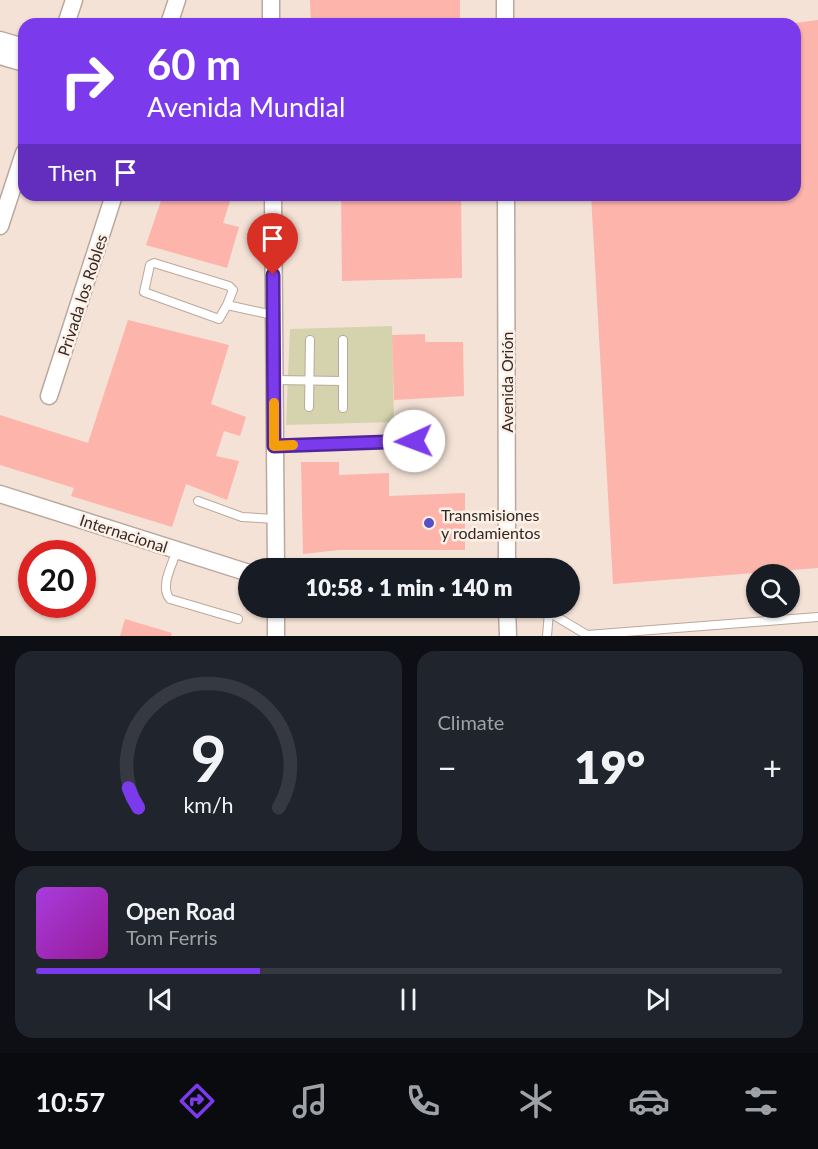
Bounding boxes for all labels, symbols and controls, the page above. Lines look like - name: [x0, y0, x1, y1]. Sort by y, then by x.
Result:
- text: 60 m: [147, 39, 241, 89]
- icon: right: [48, 42, 126, 120]
- text: Avenida Mundial: [147, 90, 345, 123]
- icon: arrive: [109, 156, 142, 189]
- text: Then: [48, 159, 97, 186]
- pin: [247, 213, 298, 275]
- icon: arrive: [256, 222, 289, 255]
- street label: Privada los Robles: [53, 232, 111, 358]
- street label: Avenida Orión: [497, 332, 516, 432]
- position arrow: [382, 409, 446, 473]
- place label: Transmisiones y rodamientos: [441, 505, 540, 542]
- street label: Internacional: [78, 510, 170, 556]
- marker: Transmisiones y rodamientos: [422, 516, 436, 530]
- speed limit sign: 20: [18, 540, 96, 618]
- map controls: [746, 564, 800, 618]
- button: search: [746, 564, 800, 618]
- text: 10:58 · 1 min · 140 m: [306, 574, 512, 601]
- text: Climate: [438, 710, 504, 734]
- text: 9: [190, 720, 226, 795]
- text: 19°: [574, 740, 645, 794]
- text: −: [438, 747, 457, 787]
- text: +: [763, 747, 782, 787]
- text: km/h: [183, 792, 233, 818]
- text: Open Road: [126, 898, 235, 925]
- text: Tom Ferris: [126, 925, 217, 949]
- icon: previous: [144, 983, 177, 1016]
- icon: pause: [392, 983, 425, 1016]
- icon: next: [641, 983, 674, 1016]
- icon: directions: [176, 1080, 218, 1122]
- icon: music: [289, 1080, 331, 1122]
- icon: phone: [402, 1080, 444, 1122]
- icon: climate: [515, 1080, 557, 1122]
- icon: car: [628, 1080, 670, 1122]
- icon: filters: [740, 1080, 782, 1122]
- text: 10:57: [35, 1085, 105, 1118]

